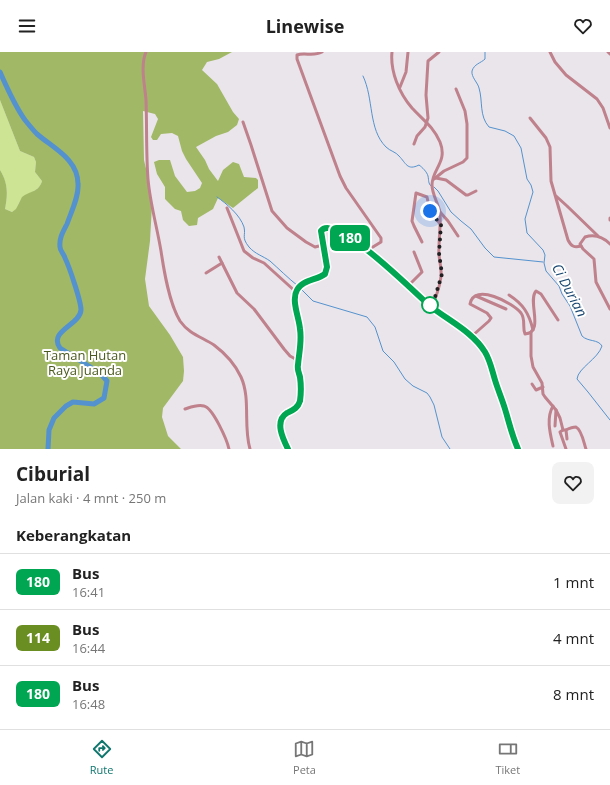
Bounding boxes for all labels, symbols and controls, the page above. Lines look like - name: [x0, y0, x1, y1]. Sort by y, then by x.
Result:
- text: Linewise: [266, 14, 344, 38]
- icon: menu: [16, 15, 38, 37]
- icon: heart: [572, 15, 594, 37]
- your location: [420, 201, 440, 221]
- line badge: 180: [327, 225, 373, 251]
- text: 180: [338, 228, 362, 247]
- water label: Ci Durian: [548, 260, 592, 320]
- unlabelled marker: [421, 296, 439, 314]
- park label: Taman Hutan Raya Juanda: [44, 346, 126, 379]
- text: Ciburial: [16, 461, 90, 487]
- button: heart: [552, 462, 594, 504]
- text: Jalan kaki · 4 mnt · 250 m: [16, 489, 166, 507]
- text: Keberangkatan: [16, 525, 131, 545]
- text: Bus: [72, 563, 99, 583]
- text: 180: [26, 572, 50, 591]
- text: 1 mnt: [553, 572, 594, 592]
- text: 16:41: [72, 583, 105, 601]
- text: Bus: [72, 619, 99, 639]
- text: 114: [26, 628, 50, 647]
- text: 4 mnt: [553, 628, 594, 648]
- text: 16:44: [72, 639, 105, 657]
- text: Bus: [72, 675, 99, 695]
- text: 180: [26, 684, 50, 703]
- text: 8 mnt: [553, 684, 594, 704]
- text: 16:48: [72, 695, 105, 713]
- tab: Rute: [90, 738, 113, 777]
- tab: Peta: [293, 738, 316, 777]
- tab: Tiket: [495, 738, 520, 777]

